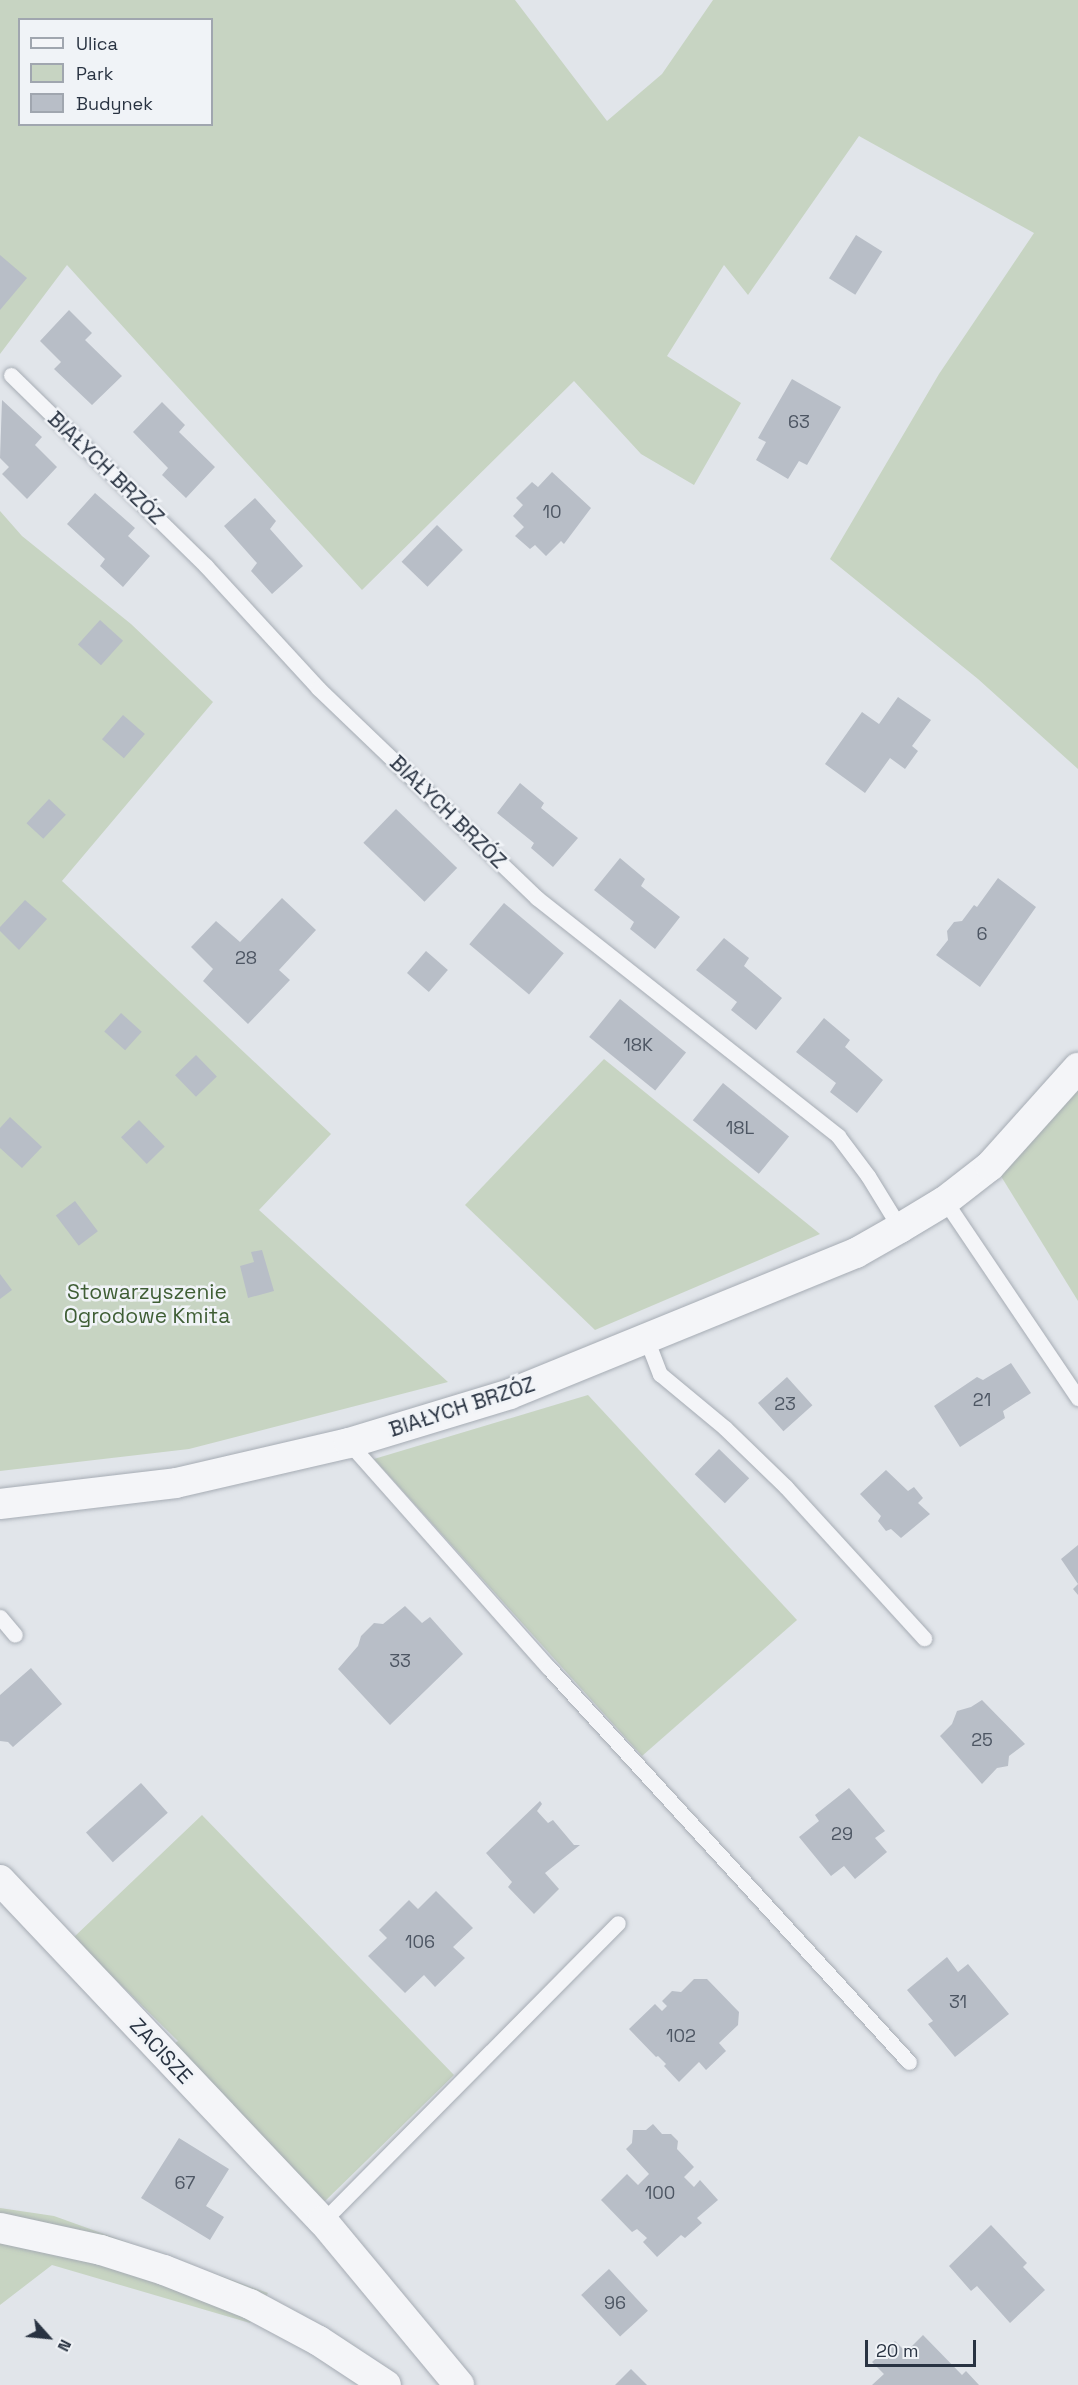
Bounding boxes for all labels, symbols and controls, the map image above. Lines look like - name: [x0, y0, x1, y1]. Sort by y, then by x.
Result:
- legend: [18, 18, 213, 126]
- text: Ulica: [76, 32, 118, 55]
- text: Park: [76, 62, 113, 85]
- text: Budynek: [76, 92, 153, 115]
- street label: BIAŁYCH BRZÓZ: [43, 406, 169, 530]
- house number: 63: [788, 411, 810, 433]
- house number: 10: [542, 501, 562, 523]
- street label: BIAŁYCH BRZÓZ: [385, 750, 511, 874]
- house number: 6: [976, 923, 988, 945]
- house number: 28: [235, 947, 257, 969]
- house number: 18K: [623, 1034, 653, 1056]
- house number: 18L: [726, 1117, 754, 1139]
- park label: Stowarzyszenie Ogrodowe Kmita: [64, 1279, 230, 1329]
- street label: BIAŁYCH BRZÓZ: [386, 1372, 538, 1442]
- house number: 21: [973, 1389, 991, 1411]
- house number: 23: [774, 1393, 796, 1415]
- house number: 33: [389, 1650, 411, 1672]
- house number: 25: [971, 1729, 993, 1751]
- house number: 29: [831, 1823, 853, 1845]
- house number: 106: [405, 1931, 435, 1953]
- house number: 31: [949, 1991, 967, 2013]
- street label: ZACISZE: [124, 2013, 198, 2089]
- house number: 102: [666, 2025, 696, 2047]
- house number: 67: [175, 2172, 195, 2194]
- house number: 100: [645, 2182, 675, 2204]
- house number: 96: [604, 2292, 626, 2314]
- north arrow: [18, 2307, 78, 2367]
- scale bar: [868, 2328, 979, 2366]
- text: N: [53, 2336, 76, 2355]
- text: 20 m: [876, 2339, 919, 2362]

